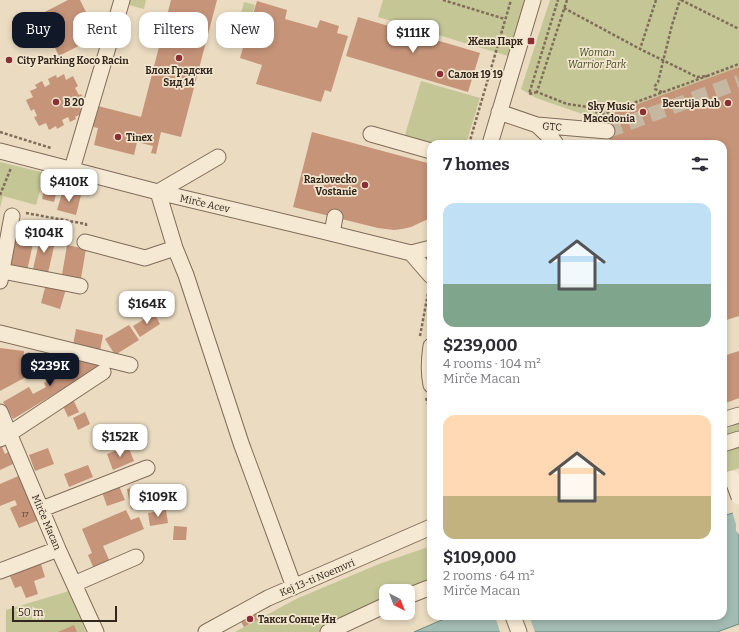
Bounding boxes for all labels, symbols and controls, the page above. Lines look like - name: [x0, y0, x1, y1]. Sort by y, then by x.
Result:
- chip: Buy: [12, 12, 65, 48]
- chip: Rent: [73, 12, 131, 48]
- chip: Filters: [139, 12, 208, 48]
- chip: New: [216, 12, 274, 48]
- pin: $111K: [385, 20, 441, 54]
- text: $111K: [396, 25, 430, 40]
- place label: Жена Парк: [468, 36, 524, 48]
- marker: Жена Парк: [526, 36, 536, 46]
- park label: Woman Warrior Park: [568, 47, 627, 71]
- marker: Блок Градски Sид 14: [174, 53, 184, 63]
- marker: City Parking Koco Racin: [4, 55, 14, 65]
- place label: City Parking Koco Racin: [17, 55, 129, 67]
- place label: Блок Градски Sид 14: [145, 65, 213, 89]
- marker: Салон 19 19: [435, 69, 445, 79]
- place label: Салон 19 19: [448, 69, 503, 81]
- marker: B 20: [51, 97, 61, 107]
- place label: B 20: [64, 97, 84, 109]
- place label: Beertija Pub: [662, 98, 720, 110]
- marker: Beertija Pub: [723, 98, 733, 108]
- place label: Sky Music Macedonia: [583, 101, 635, 125]
- marker: Sky Music Macedonia: [638, 107, 648, 117]
- street label: GTC: [542, 120, 562, 134]
- marker: Tinex: [113, 132, 123, 142]
- place label: Tinex: [126, 132, 153, 144]
- icon: filters: [689, 153, 711, 175]
- text: 7 homes: [443, 154, 510, 175]
- pin: $410K: [41, 169, 97, 203]
- text: $410K: [49, 174, 89, 189]
- place label: Razlovecko Vostanie: [304, 174, 358, 198]
- marker: Razlovecko Vostanie: [360, 180, 370, 190]
- street label: Mirče Acev: [179, 192, 232, 216]
- pin: $104K: [16, 220, 72, 254]
- text: $104K: [25, 225, 63, 240]
- icon: home: [541, 229, 613, 301]
- pin: $164K: [119, 291, 175, 325]
- text: $164K: [128, 296, 166, 311]
- text: $239,000: [443, 335, 518, 356]
- pin: $239K: [22, 353, 78, 387]
- text: 4 rooms · 104 m²: [443, 356, 541, 371]
- text: $239K: [30, 358, 70, 373]
- text: Mirče Macan: [443, 371, 520, 386]
- pin: $152K: [92, 424, 148, 458]
- text: $152K: [101, 429, 139, 444]
- icon: home: [541, 441, 613, 513]
- pin: $109K: [130, 484, 186, 518]
- text: $109K: [139, 489, 177, 504]
- street label: Mirče Macan: [29, 493, 63, 553]
- house number: 17: [21, 510, 29, 519]
- text: $109,000: [443, 547, 516, 568]
- street label: Kej 13-ti Noemvri: [278, 557, 357, 599]
- text: 2 rooms · 64 m²: [443, 568, 535, 583]
- text: Mirče Macan: [443, 583, 520, 598]
- north arrow: [379, 584, 415, 620]
- map controls: [379, 584, 415, 620]
- scale bar: [12, 604, 117, 623]
- text: 50 m: [18, 606, 44, 619]
- marker: Такси Сонце Ин: [245, 614, 255, 624]
- place label: Такси Сонце Ин: [258, 614, 336, 626]

